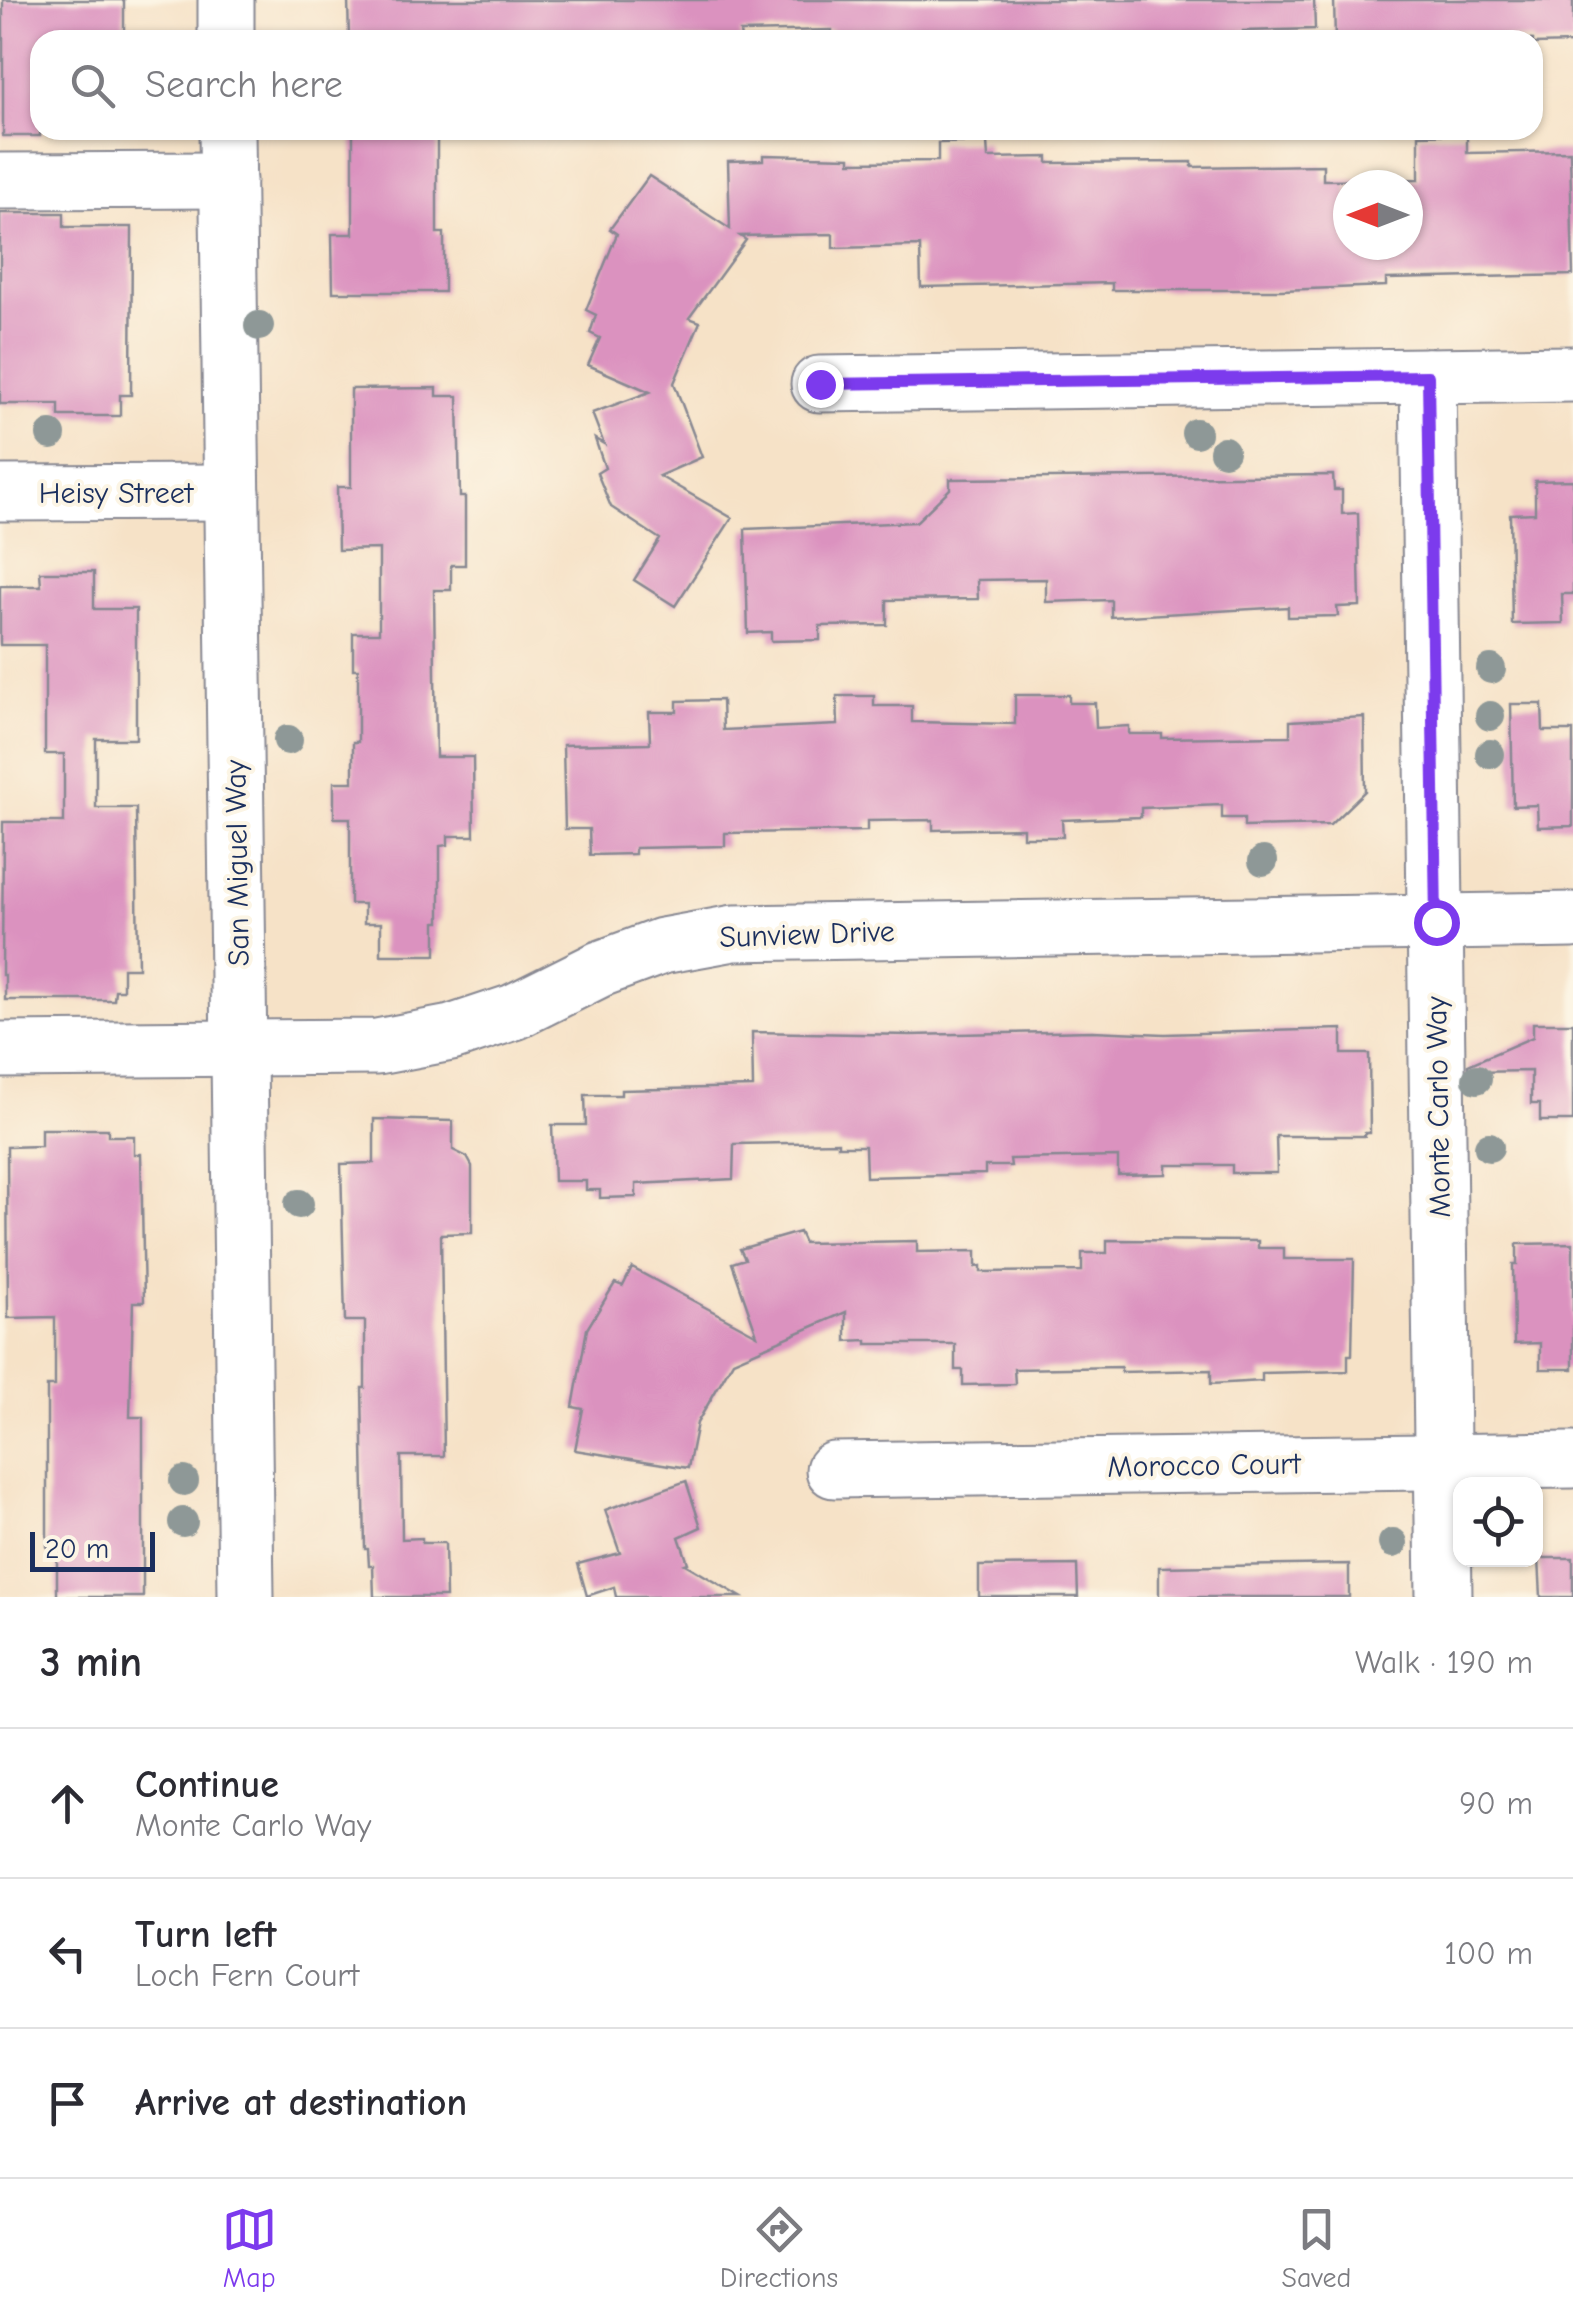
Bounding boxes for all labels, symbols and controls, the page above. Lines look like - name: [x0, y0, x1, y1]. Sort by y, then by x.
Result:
- search box: [30, 30, 1543, 140]
- icon: search: [65, 58, 120, 113]
- text: Search here: [145, 63, 343, 107]
- north arrow: [1333, 170, 1423, 260]
- route end: [798, 362, 844, 408]
- street label: Heisy Street: [39, 476, 195, 511]
- street label: San Miguel Way: [218, 759, 257, 966]
- route start: [1414, 900, 1460, 946]
- street label: Sunview Drive: [719, 914, 895, 955]
- street label: Monte Carlo Way: [1419, 995, 1458, 1218]
- street label: Morocco Court: [1107, 1446, 1302, 1485]
- map controls: [1453, 1477, 1543, 1567]
- button: locate: [1453, 1477, 1543, 1567]
- scale bar: [30, 1527, 155, 1572]
- text: 20 m: [45, 1533, 109, 1565]
- text: 3 min: [40, 1638, 142, 1687]
- text: Walk · 190 m: [1355, 1644, 1533, 1681]
- text: Continue: [135, 1763, 279, 1807]
- icon: ahead: [40, 1776, 95, 1831]
- text: 90 m: [1459, 1785, 1533, 1822]
- text: Monte Carlo Way: [135, 1807, 371, 1844]
- text: Turn left: [135, 1913, 276, 1957]
- icon: left: [40, 1926, 95, 1981]
- text: 100 m: [1444, 1935, 1533, 1972]
- text: Loch Fern Court: [135, 1957, 359, 1994]
- icon: arrive: [40, 2076, 95, 2131]
- text: Arrive at destination: [135, 2081, 467, 2125]
- tab: Map: [222, 2202, 277, 2294]
- tab: Directions: [720, 2202, 838, 2294]
- tab: Saved: [1281, 2202, 1351, 2294]

